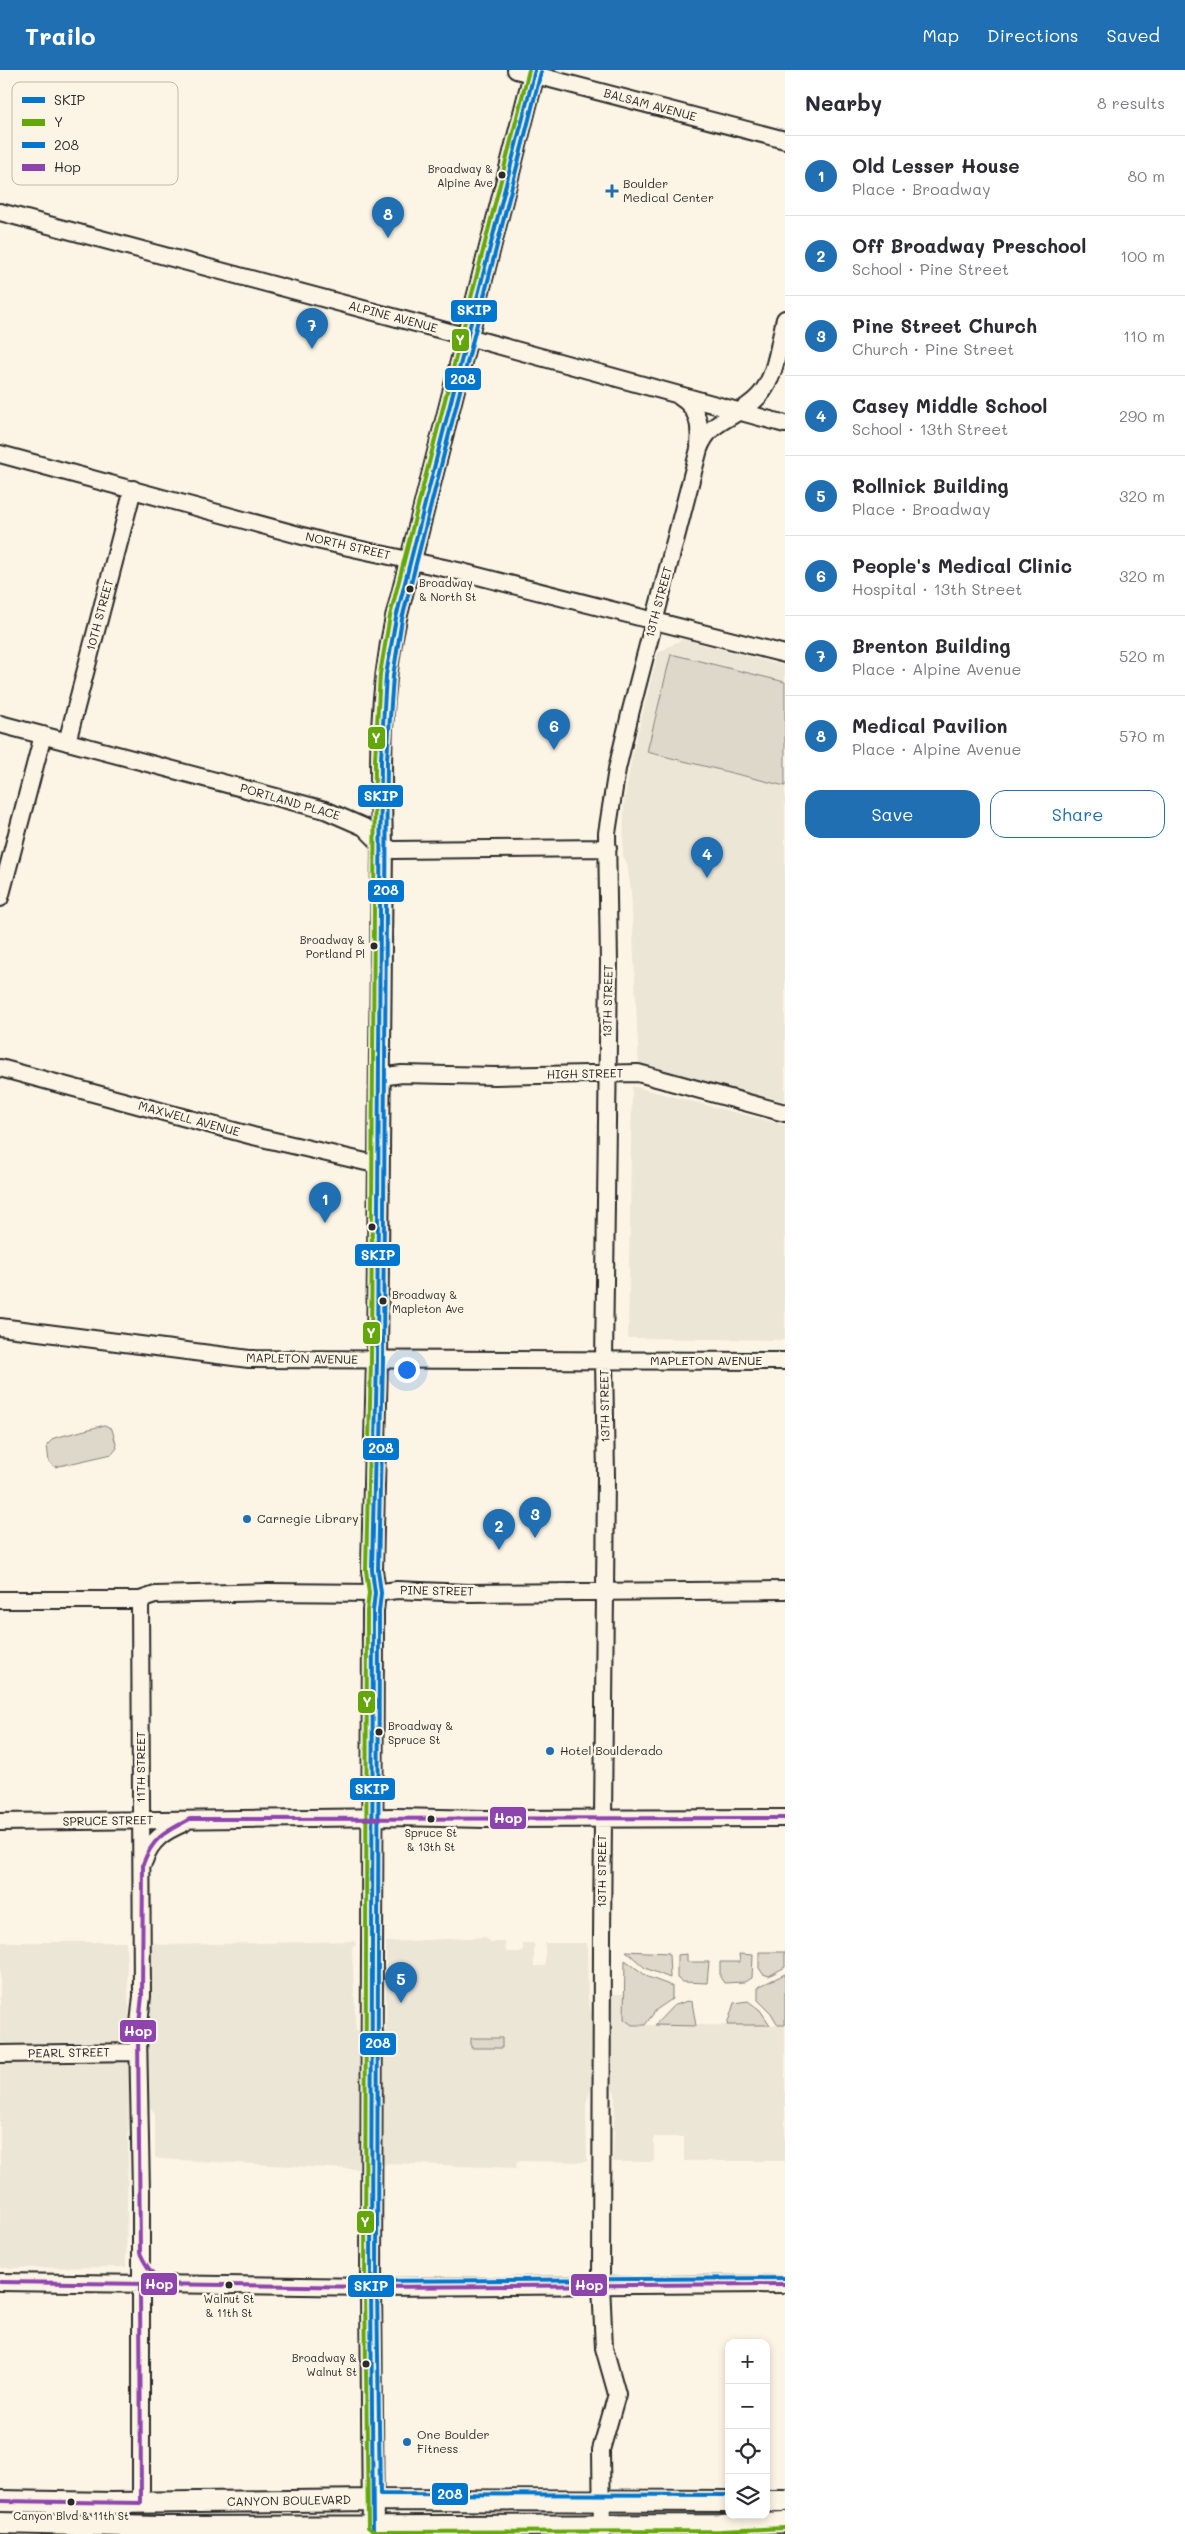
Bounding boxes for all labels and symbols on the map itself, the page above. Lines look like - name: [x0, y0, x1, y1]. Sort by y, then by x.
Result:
- legend: [12, 82, 178, 185]
- street label: BALSAM AVENUE: [602, 84, 699, 124]
- text: SKIP: [54, 90, 86, 109]
- text: Y: [54, 112, 63, 131]
- text: 208: [54, 135, 79, 154]
- text: Hop: [54, 157, 81, 176]
- place label: Broadway & Alpine Ave: [428, 161, 493, 190]
- marker: Broadway & Alpine Ave: [497, 170, 507, 180]
- place label: Boulder Medical Center: [623, 175, 714, 205]
- marker: Boulder Medical Center: [605, 184, 619, 198]
- pin: 8: [372, 197, 404, 238]
- street label: ALPINE AVENUE: [347, 296, 440, 336]
- line badge: SKIP: [450, 299, 498, 323]
- text: SKIP: [457, 300, 491, 319]
- pin: 7: [296, 308, 328, 349]
- line badge: Y: [451, 328, 470, 352]
- text: Y: [455, 330, 465, 349]
- line badge: 208: [444, 367, 482, 391]
- text: 208: [450, 369, 476, 388]
- street label: NORTH STREET: [304, 527, 393, 563]
- street label: 13TH STREET: [641, 564, 675, 639]
- place label: Broadway & North St: [419, 575, 476, 604]
- street label: 10TH STREET: [82, 577, 116, 652]
- marker: Broadway & North St: [405, 584, 415, 594]
- pin: 6: [538, 709, 570, 750]
- line badge: Y: [367, 726, 386, 750]
- text: Y: [371, 728, 381, 747]
- street label: PORTLAND PLACE: [238, 779, 342, 823]
- line badge: SKIP: [357, 784, 404, 808]
- text: SKIP: [364, 786, 398, 805]
- pin: 4: [691, 837, 723, 878]
- line badge: 208: [367, 879, 405, 903]
- text: 208: [373, 880, 399, 899]
- place label: Broadway & Portland Pl: [300, 932, 365, 961]
- marker: Broadway & Portland Pl: [369, 941, 379, 951]
- street label: 13TH STREET: [598, 964, 616, 1038]
- street label: HIGH STREET: [547, 1064, 624, 1082]
- street label: MAXWELL AVENUE: [137, 1097, 242, 1139]
- pin: 1: [309, 1182, 341, 1223]
- unlabelled marker: [367, 1222, 377, 1232]
- line badge: SKIP: [354, 1243, 401, 1267]
- text: SKIP: [361, 1245, 395, 1264]
- place label: Broadway & Mapleton Ave: [392, 1287, 464, 1316]
- marker: Broadway & Mapleton Ave: [378, 1296, 388, 1306]
- line badge: Y: [362, 1321, 381, 1345]
- text: Y: [366, 1323, 376, 1342]
- street label: MAPLETON AVENUE: [246, 1349, 358, 1367]
- street label: MAPLETON AVENUE: [650, 1352, 762, 1368]
- your location: [394, 1357, 420, 1383]
- street label: 13TH STREET: [595, 1369, 613, 1443]
- line badge: 208: [362, 1437, 400, 1461]
- text: 208: [368, 1438, 394, 1457]
- pin: 3: [519, 1497, 551, 1538]
- pin: 2: [483, 1509, 515, 1550]
- place label: Carnegie Library: [257, 1510, 358, 1526]
- marker: Carnegie Library: [241, 1513, 253, 1525]
- street label: PINE STREET: [400, 1581, 474, 1599]
- line badge: Y: [357, 1690, 376, 1714]
- text: Y: [362, 1692, 372, 1711]
- place label: Broadway & Spruce St: [388, 1718, 453, 1747]
- marker: Broadway & Spruce St: [374, 1727, 384, 1737]
- street label: 11TH STREET: [132, 1731, 148, 1803]
- place label: Hotel Boulderado: [560, 1742, 663, 1758]
- marker: Hotel Boulderado: [544, 1745, 556, 1757]
- line badge: SKIP: [349, 1777, 396, 1801]
- text: SKIP: [355, 1779, 389, 1798]
- line badge: Hop: [489, 1806, 527, 1830]
- text: Hop: [494, 1808, 522, 1827]
- street label: SPRUCE STREET: [63, 1811, 154, 1829]
- marker: Spruce St & 13th St: [426, 1814, 436, 1824]
- place label: Spruce St & 13th St: [405, 1825, 457, 1854]
- street label: 13TH STREET: [593, 1834, 609, 1908]
- pin: 5: [385, 1962, 417, 2003]
- line badge: Hop: [119, 2019, 157, 2043]
- text: Hop: [124, 2021, 152, 2040]
- line badge: 208: [359, 2032, 397, 2056]
- text: 208: [365, 2033, 391, 2052]
- street label: PEARL STREET: [28, 2043, 110, 2061]
- line badge: Y: [356, 2210, 375, 2234]
- text: Y: [360, 2212, 370, 2231]
- line badge: Hop: [140, 2272, 178, 2296]
- line badge: Hop: [570, 2273, 608, 2297]
- text: Hop: [145, 2274, 173, 2293]
- line badge: SKIP: [347, 2274, 395, 2298]
- text: Hop: [575, 2275, 603, 2294]
- text: SKIP: [354, 2276, 388, 2295]
- marker: Walnut St & 11th St: [224, 2280, 234, 2290]
- place label: Walnut St & 11th St: [204, 2291, 255, 2320]
- place label: Broadway & Walnut St: [292, 2350, 357, 2379]
- marker: Broadway & Walnut St: [361, 2359, 371, 2369]
- place label: One Boulder Fitness: [417, 2426, 490, 2456]
- marker: One Boulder Fitness: [401, 2436, 413, 2448]
- line badge: 208: [431, 2482, 469, 2506]
- text: 208: [437, 2484, 463, 2503]
- street label: CANYON BOULEVARD: [227, 2491, 351, 2509]
- marker: Canyon Blvd & 11th St: [66, 2497, 76, 2507]
- place label: Canyon Blvd & 11th St: [13, 2508, 129, 2523]

